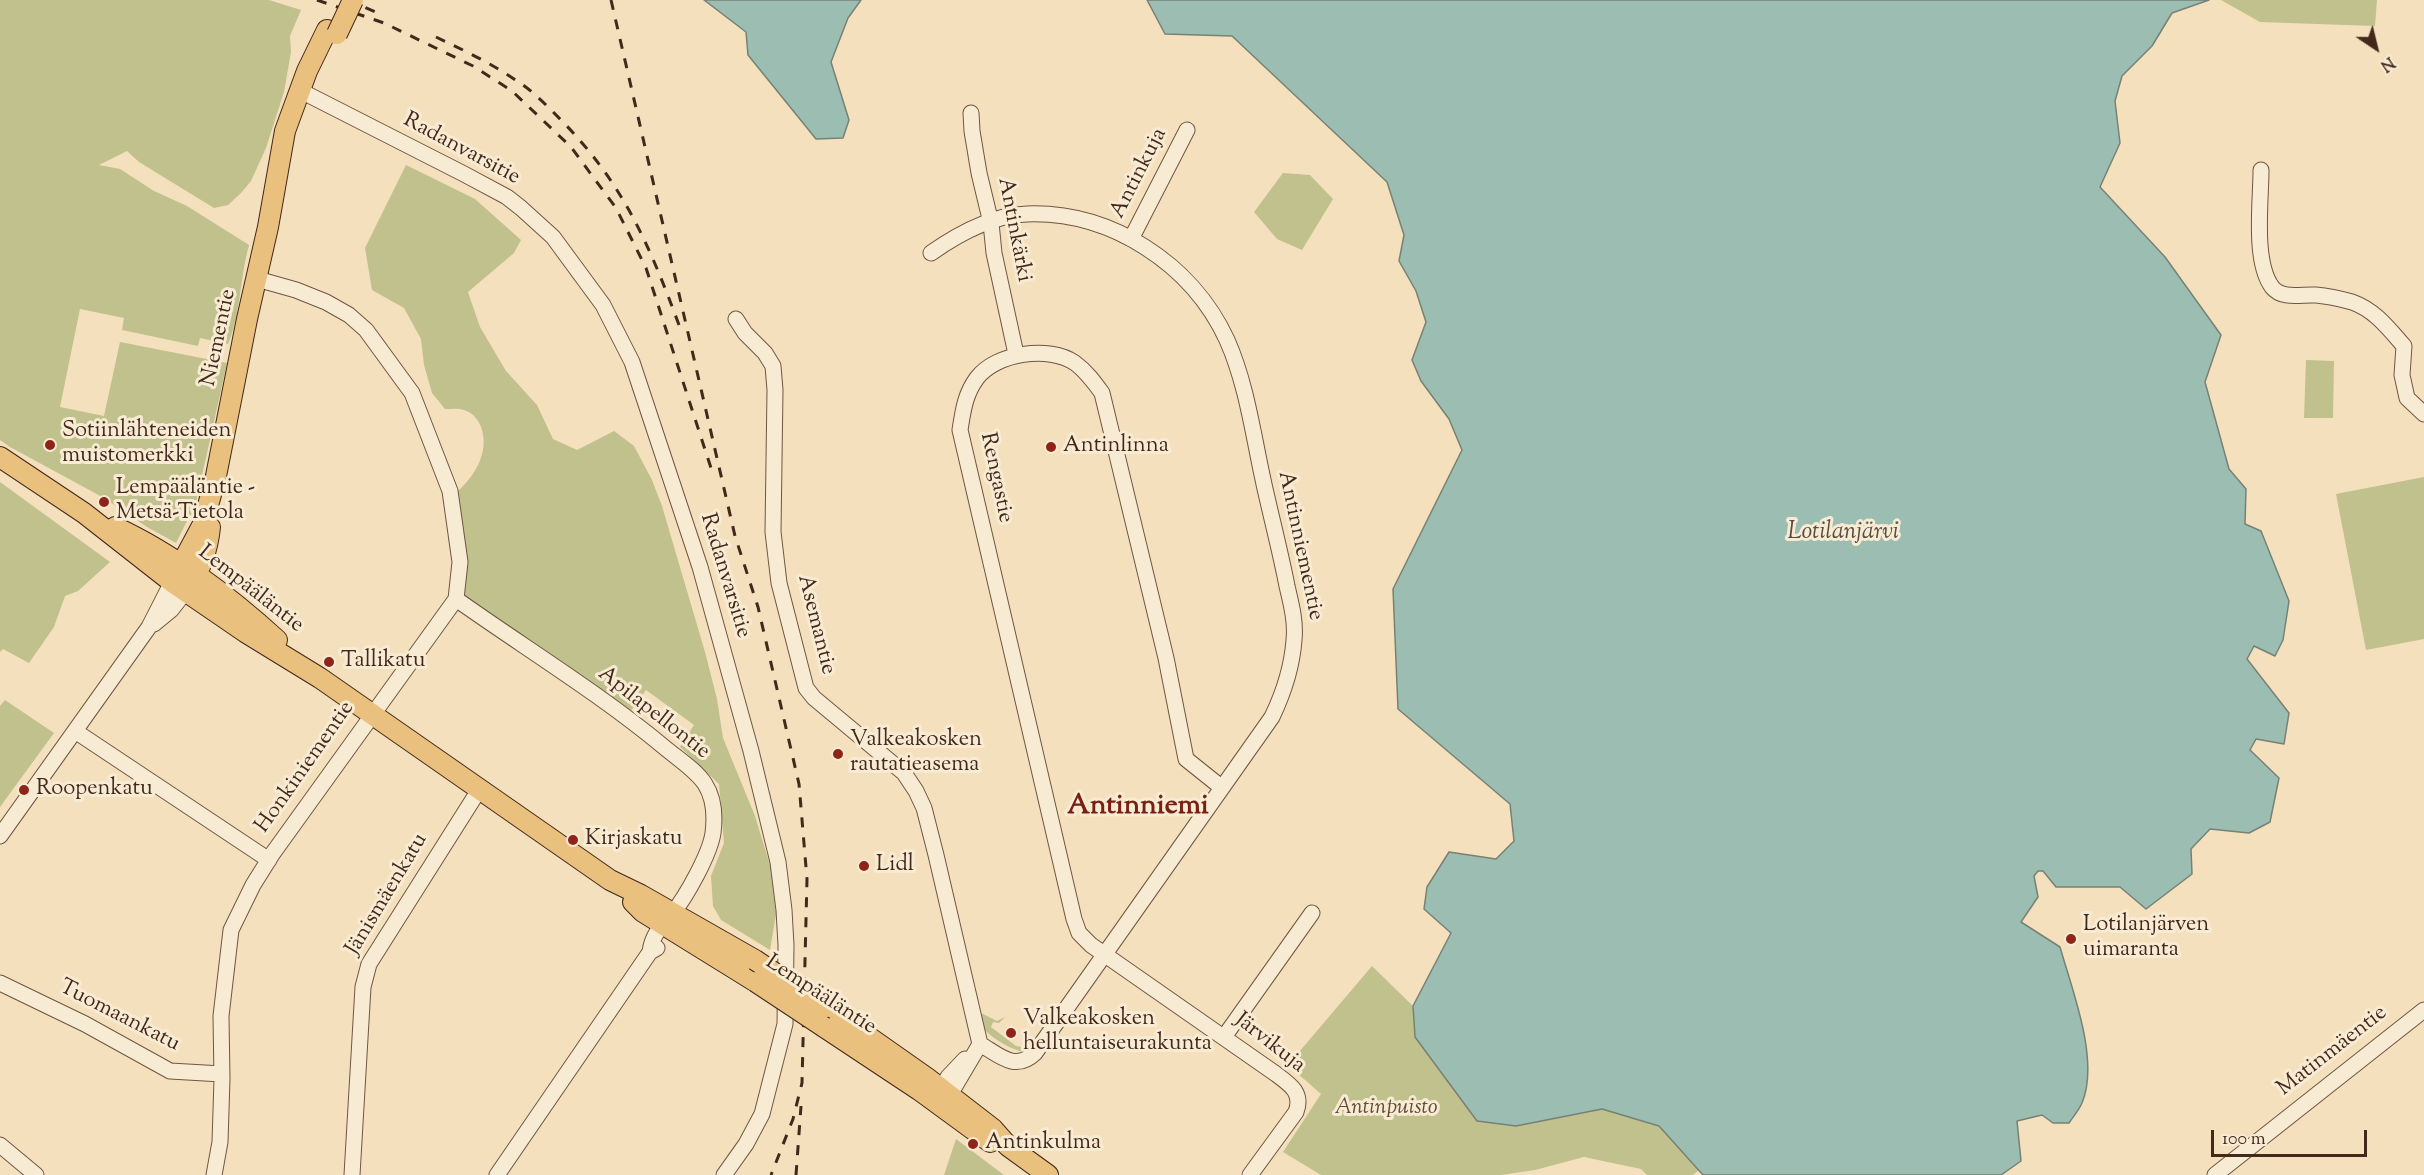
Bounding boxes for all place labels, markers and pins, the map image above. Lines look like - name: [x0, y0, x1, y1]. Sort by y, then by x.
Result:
- place label: Sotiinlähteneiden muistomerkki: [62, 419, 231, 470]
- place label: Antinlinna: [1063, 434, 1169, 460]
- marker: Sotiinlähteneiden muistomerkki: [43, 438, 57, 452]
- marker: Antinlinna: [1044, 440, 1058, 454]
- place label: Lempääläntie - Metsä-Tietola: [116, 476, 255, 528]
- marker: Lempääläntie - Metsä-Tietola: [97, 495, 111, 509]
- place label: Tallikatu: [341, 649, 425, 675]
- marker: Tallikatu: [322, 655, 336, 669]
- place label: Valkeakosken rautatieasema: [850, 728, 982, 780]
- marker: Valkeakosken rautatieasema: [831, 747, 845, 761]
- place label: Roopenkatu: [36, 777, 153, 803]
- marker: Roopenkatu: [17, 783, 31, 797]
- place label: Kirjaskatu: [585, 827, 682, 853]
- marker: Kirjaskatu: [566, 833, 580, 847]
- place label: Lidl: [876, 853, 914, 879]
- marker: Lidl: [857, 859, 871, 873]
- place label: Lotilanjärven uimaranta: [2083, 913, 2209, 964]
- marker: Lotilanjärven uimaranta: [2064, 932, 2078, 946]
- place label: Valkeakosken helluntaiseurakunta: [1023, 1007, 1212, 1058]
- marker: Valkeakosken helluntaiseurakunta: [1004, 1026, 1018, 1040]
- place label: Antinkulma: [985, 1131, 1101, 1157]
- marker: Antinkulma: [966, 1137, 980, 1151]

